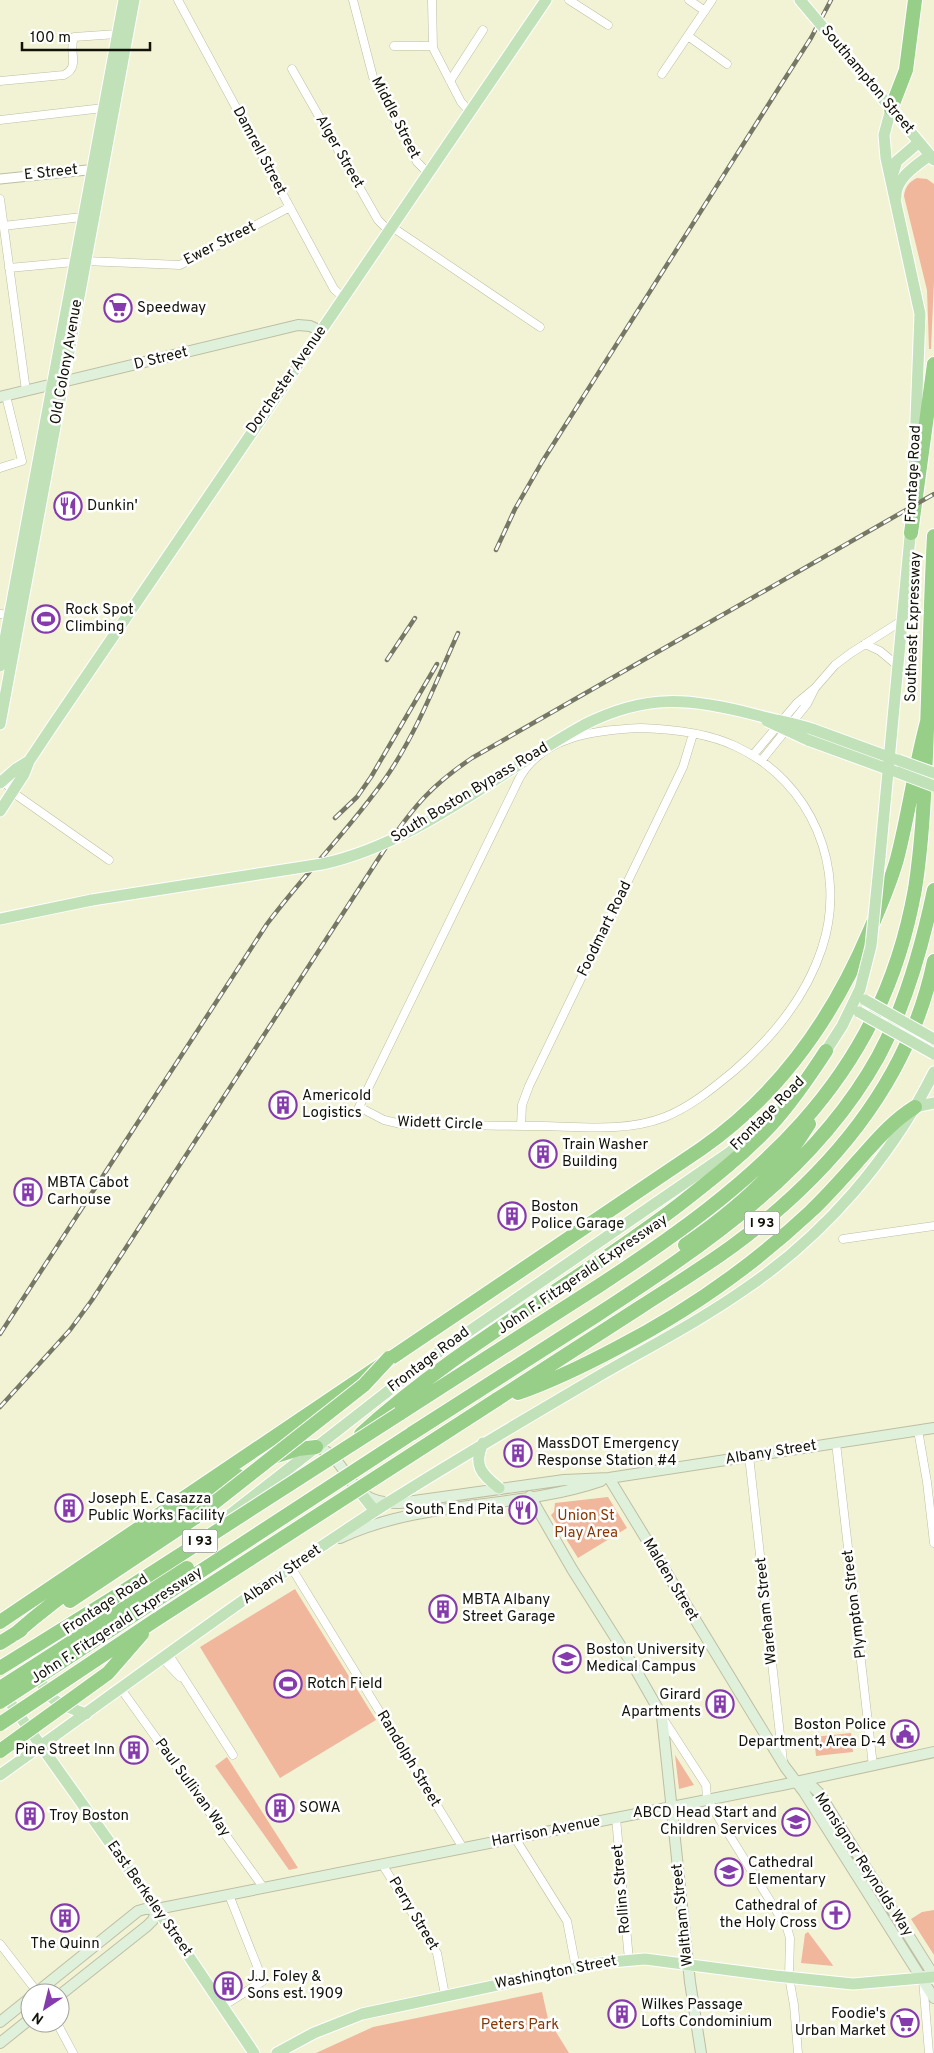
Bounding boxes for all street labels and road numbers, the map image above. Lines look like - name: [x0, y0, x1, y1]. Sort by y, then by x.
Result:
- street label: Southampton Street: [816, 22, 918, 138]
- street label: Middle Street: [366, 74, 424, 162]
- street label: Damrell Street: [228, 104, 290, 198]
- street label: Alger Street: [310, 112, 368, 192]
- street label: E Street: [23, 161, 79, 185]
- street label: Ewer Street: [181, 218, 259, 270]
- street label: Old Colony Avenue: [47, 298, 87, 426]
- street label: Dorchester Avenue: [243, 322, 331, 438]
- street label: D Street: [132, 343, 190, 375]
- street label: Frontage Road: [902, 425, 926, 523]
- street label: Southeast Expressway: [902, 551, 926, 703]
- street label: South Boston Bypass Road: [388, 738, 552, 848]
- street label: Foodmart Road: [574, 878, 636, 980]
- street label: Frontage Road: [727, 1073, 809, 1155]
- street label: Widett Circle: [397, 1113, 483, 1135]
- street label: John F. Fitzgerald Expressway: [494, 1211, 672, 1339]
- road number: I 93: [744, 1212, 780, 1234]
- street label: Frontage Road: [384, 1323, 474, 1397]
- street label: Albany Street: [724, 1436, 818, 1470]
- road number: I 93: [182, 1530, 218, 1552]
- street label: Malden Street: [638, 1535, 702, 1625]
- street label: Albany Street: [239, 1541, 325, 1609]
- street label: Plympton Street: [839, 1548, 871, 1660]
- street label: Wareham Street: [752, 1556, 782, 1666]
- street label: John F. Fitzgerald Expressway: [27, 1563, 207, 1689]
- street label: Frontage Road: [60, 1570, 152, 1640]
- street label: Randolph Street: [372, 1707, 444, 1811]
- street label: Paul Sullivan Way: [150, 1735, 234, 1841]
- street label: Monsignor Reynolds Way: [809, 1790, 917, 1941]
- street label: Harrison Avenue: [490, 1812, 602, 1852]
- street label: East Berkeley Street: [102, 1837, 196, 1961]
- street label: Rollins Street: [609, 1843, 635, 1935]
- street label: Waltham Street: [668, 1863, 698, 1967]
- street label: Perry Street: [384, 1874, 442, 1954]
- street label: Washington Street: [494, 1952, 618, 1994]

